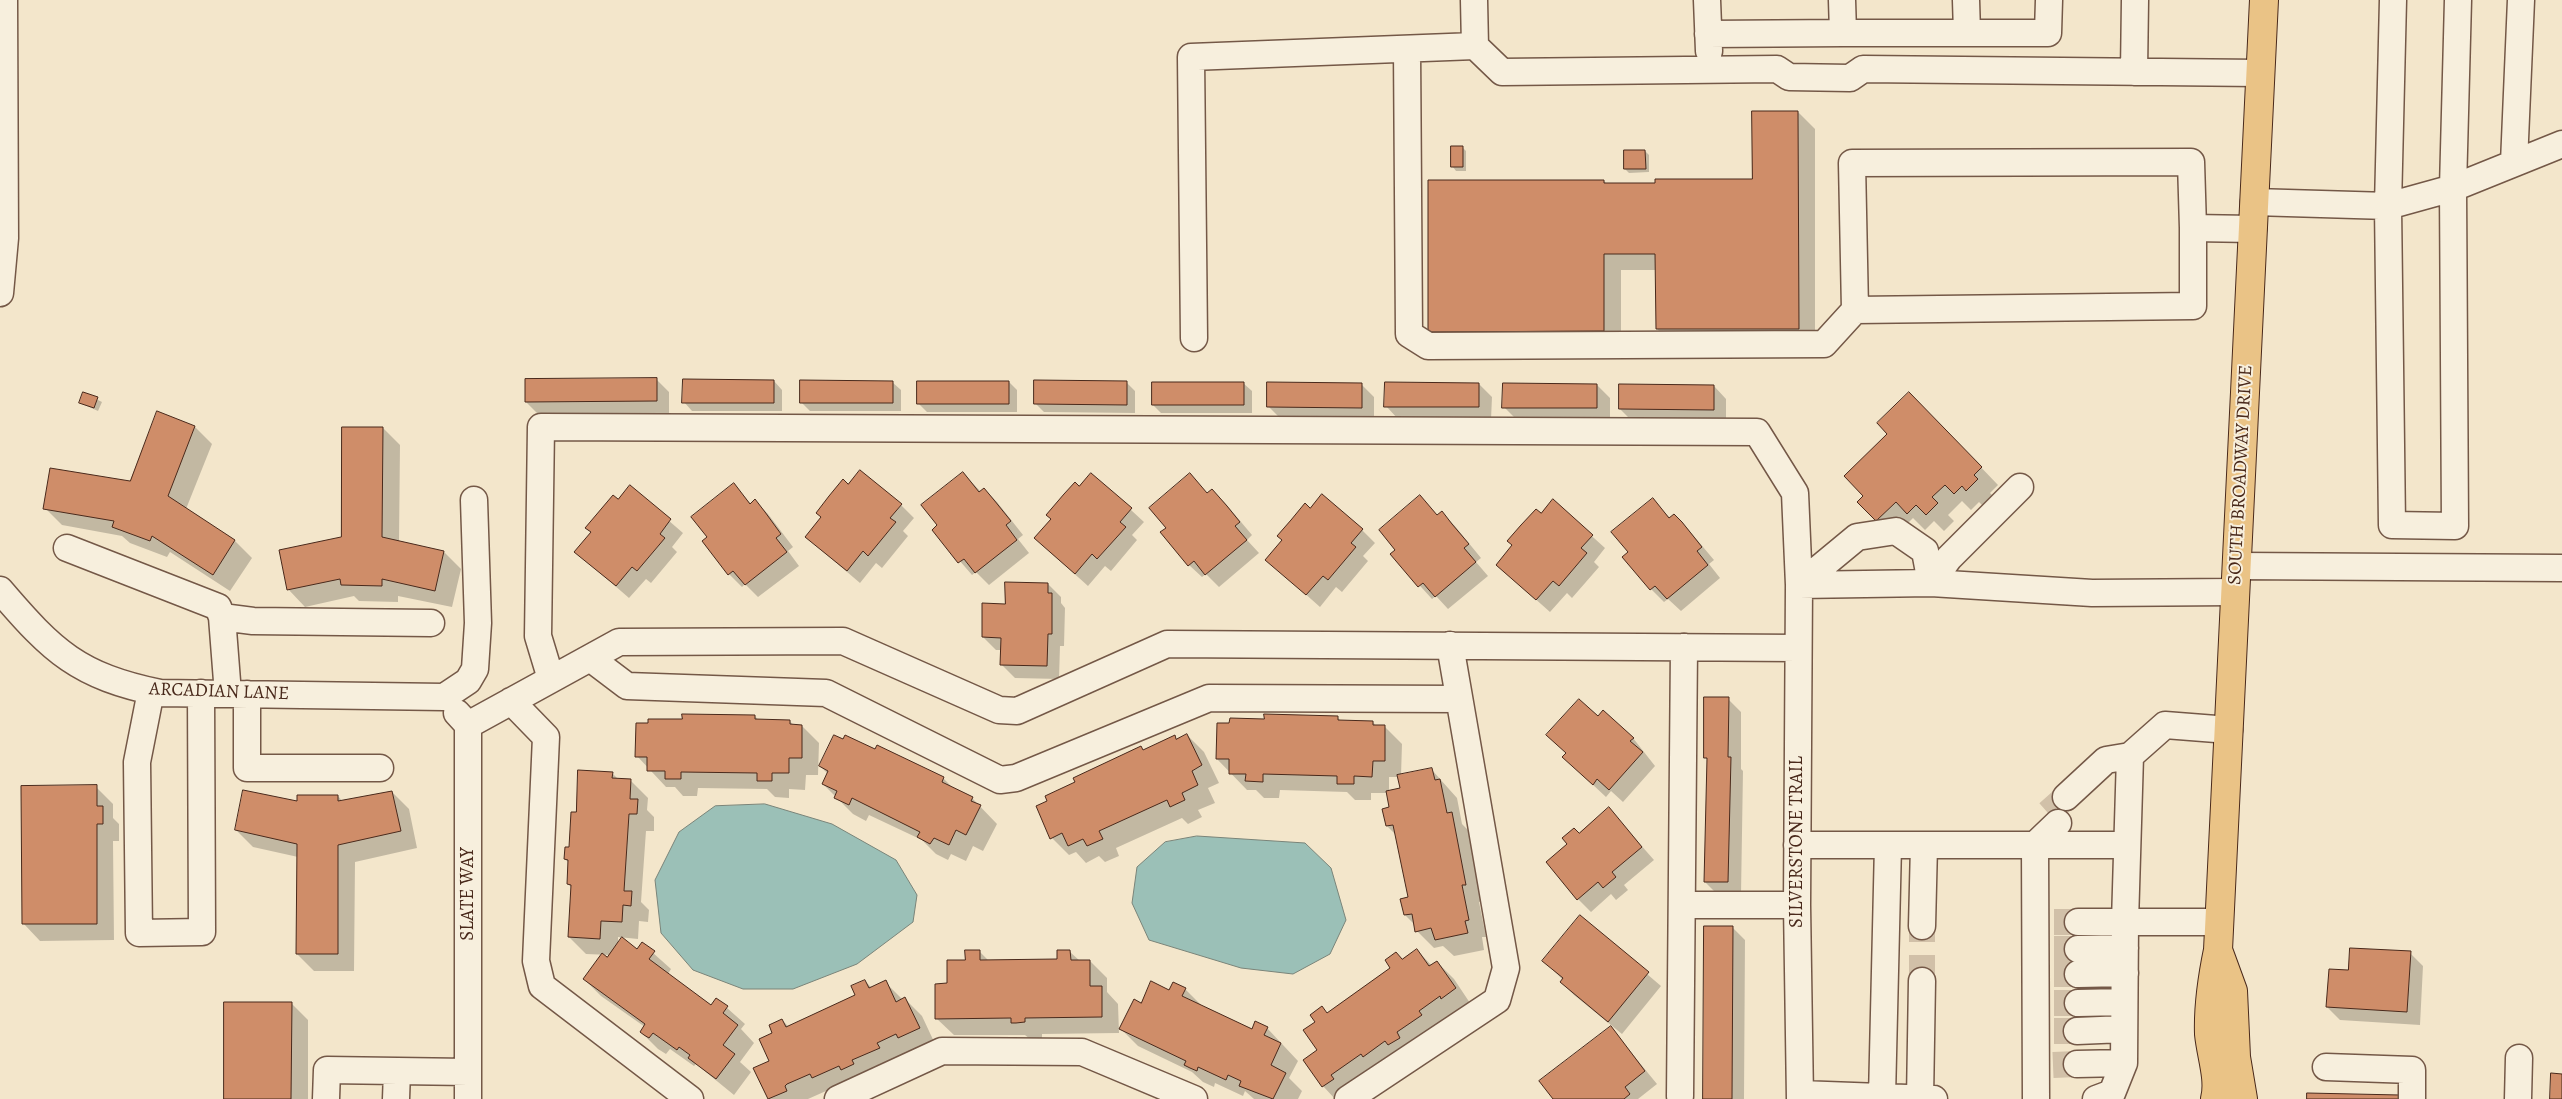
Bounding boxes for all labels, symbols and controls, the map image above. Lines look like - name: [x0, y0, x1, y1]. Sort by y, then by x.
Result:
- street label: SOUTH BROADWAY DRIVE: [2224, 365, 2258, 585]
- street label: ARCADIAN LANE: [149, 678, 289, 706]
- street label: SILVERSTONE TRAIL: [1786, 756, 1808, 928]
- street label: SLATE WAY: [457, 847, 479, 941]

